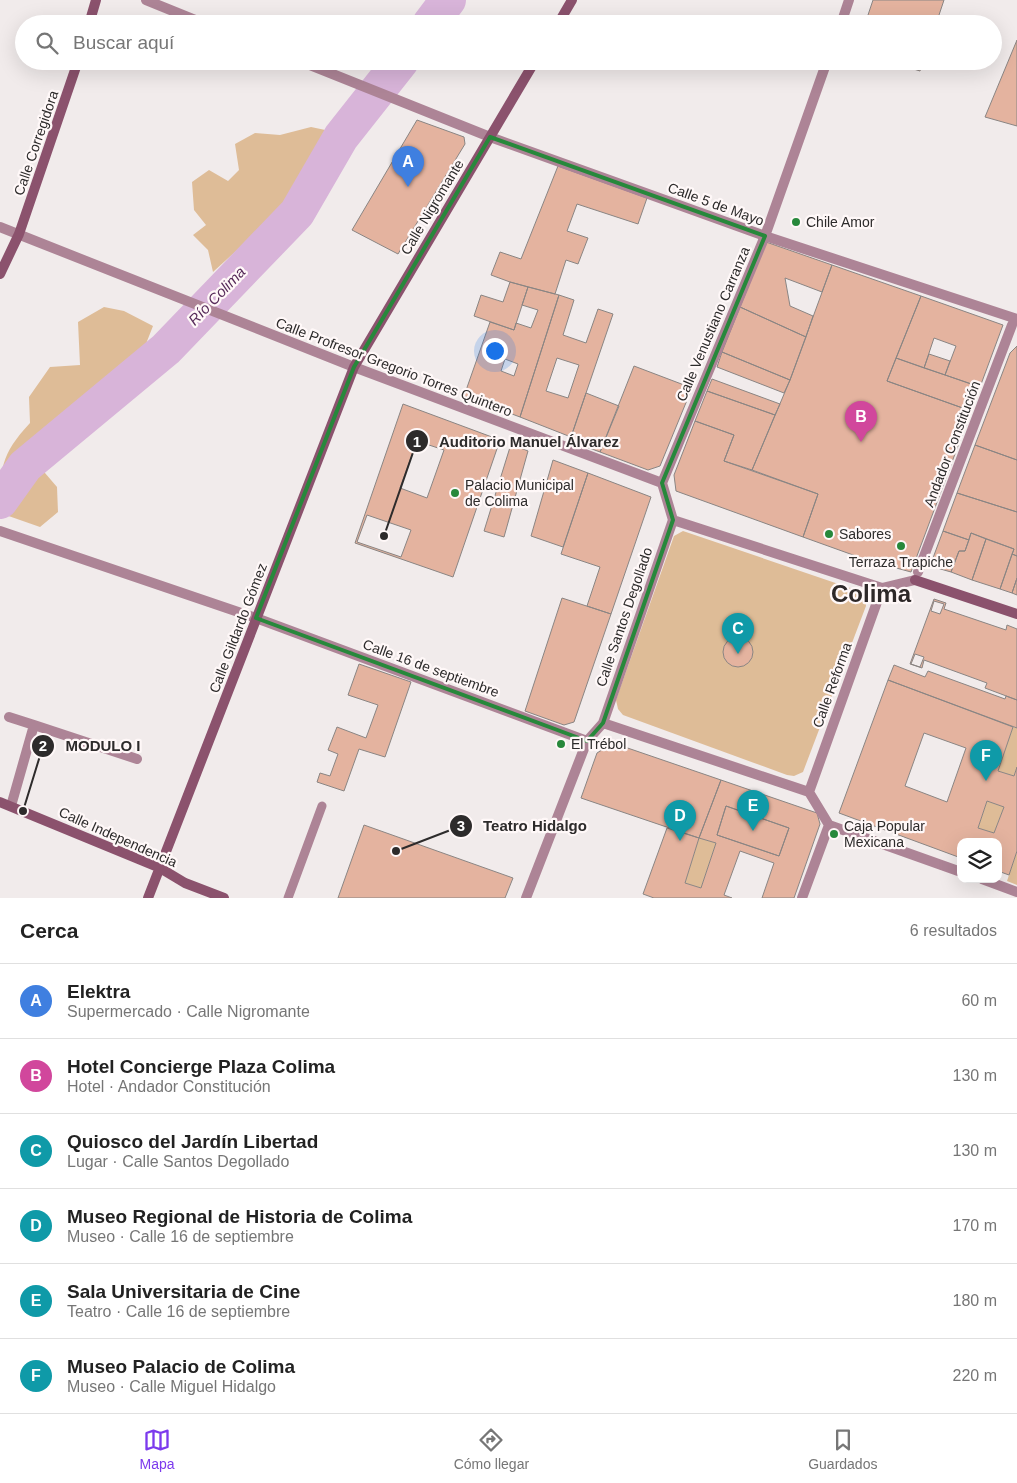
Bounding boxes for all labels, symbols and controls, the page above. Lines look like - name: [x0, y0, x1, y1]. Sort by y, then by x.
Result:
- search box: [15, 15, 1002, 70]
- icon: search: [33, 29, 61, 57]
- text: Buscar aquí: [73, 32, 174, 53]
- street label: Calle Corregidora: [11, 88, 61, 197]
- pin: A: [392, 146, 424, 187]
- street label: Calle Nigromante: [397, 156, 467, 257]
- street label: Calle 5 de Mayo: [666, 179, 766, 229]
- place label: Chile Amor: [806, 214, 875, 230]
- marker: Chile Amor: [790, 216, 802, 228]
- street label: Calle Venustiano Carranza: [673, 244, 753, 404]
- water label: Río Colima: [185, 263, 249, 328]
- street label: Calle Profresor Gregorio Torres Quintero: [274, 314, 515, 420]
- your location: [482, 338, 508, 364]
- street label: Andador Constitución: [921, 379, 983, 509]
- pin: B: [845, 401, 877, 442]
- callout: Auditorio Manuel Álvarez: [404, 426, 629, 456]
- text: 1: [413, 433, 421, 450]
- text: Auditorio Manuel Álvarez: [439, 433, 619, 450]
- place label: Palacio Municipal de Colima: [465, 477, 574, 509]
- marker: Palacio Municipal de Colima: [449, 487, 461, 499]
- place label: Sabores: [839, 526, 891, 542]
- marker: Sabores: [823, 528, 835, 540]
- marker: Terraza Trapiche: [895, 540, 907, 552]
- street label: Calle Santos Degollado: [593, 545, 655, 689]
- place label: Terraza Trapiche: [849, 554, 953, 570]
- street label: Calle Gildardo Gómez: [206, 561, 270, 695]
- district label: Colima: [831, 580, 912, 607]
- pin: C: [722, 613, 754, 654]
- street label: Calle 16 de septiembre: [361, 636, 502, 700]
- street label: Calle Reforma: [809, 640, 855, 730]
- callout: MODULO I: [30, 731, 150, 761]
- place label: El Trébol: [571, 736, 626, 752]
- text: 2: [39, 737, 47, 754]
- text: MODULO I: [66, 737, 141, 754]
- marker: El Trébol: [555, 738, 567, 750]
- pin: F: [970, 740, 1002, 781]
- pin: E: [737, 790, 769, 831]
- pin: D: [664, 800, 696, 841]
- street label: Calle Independencia: [56, 804, 180, 870]
- callout: Teatro Hidalgo: [448, 811, 597, 841]
- text: 3: [457, 817, 465, 834]
- text: Teatro Hidalgo: [483, 817, 587, 834]
- place label: Caja Popular Mexicana: [844, 818, 925, 850]
- marker: Caja Popular Mexicana: [828, 828, 840, 840]
- map controls: [957, 838, 1002, 883]
- button: layers: [957, 838, 1002, 883]
- text: Cerca: [20, 919, 78, 942]
- text: 6 resultados: [910, 922, 997, 939]
- text: Elektra: [67, 981, 130, 1002]
- text: A: [30, 992, 42, 1009]
- text: 60 m: [961, 992, 997, 1009]
- text: Supermercado · Calle Nigromante: [67, 1003, 310, 1020]
- text: Hotel Concierge Plaza Colima: [67, 1056, 335, 1077]
- text: B: [30, 1067, 42, 1084]
- text: 130 m: [953, 1067, 997, 1084]
- text: Hotel · Andador Constitución: [67, 1078, 271, 1095]
- text: Quiosco del Jardín Libertad: [67, 1131, 318, 1152]
- text: C: [30, 1142, 42, 1159]
- text: 130 m: [953, 1142, 997, 1159]
- text: Lugar · Calle Santos Degollado: [67, 1153, 289, 1170]
- text: Museo Regional de Historia de Colima: [67, 1206, 412, 1227]
- text: D: [30, 1217, 42, 1234]
- text: 170 m: [953, 1217, 997, 1234]
- text: Museo · Calle 16 de septiembre: [67, 1228, 294, 1245]
- text: Sala Universitaria de Cine: [67, 1281, 300, 1302]
- text: E: [31, 1292, 41, 1309]
- text: 180 m: [953, 1292, 997, 1309]
- text: Teatro · Calle 16 de septiembre: [67, 1303, 290, 1320]
- text: Museo Palacio de Colima: [67, 1356, 295, 1377]
- text: F: [31, 1367, 41, 1384]
- text: 220 m: [953, 1367, 997, 1384]
- text: Museo · Calle Miguel Hidalgo: [67, 1378, 276, 1395]
- tab: Mapa: [140, 1426, 175, 1472]
- tab: Cómo llegar: [454, 1426, 529, 1472]
- tab: Guardados: [808, 1426, 877, 1472]

